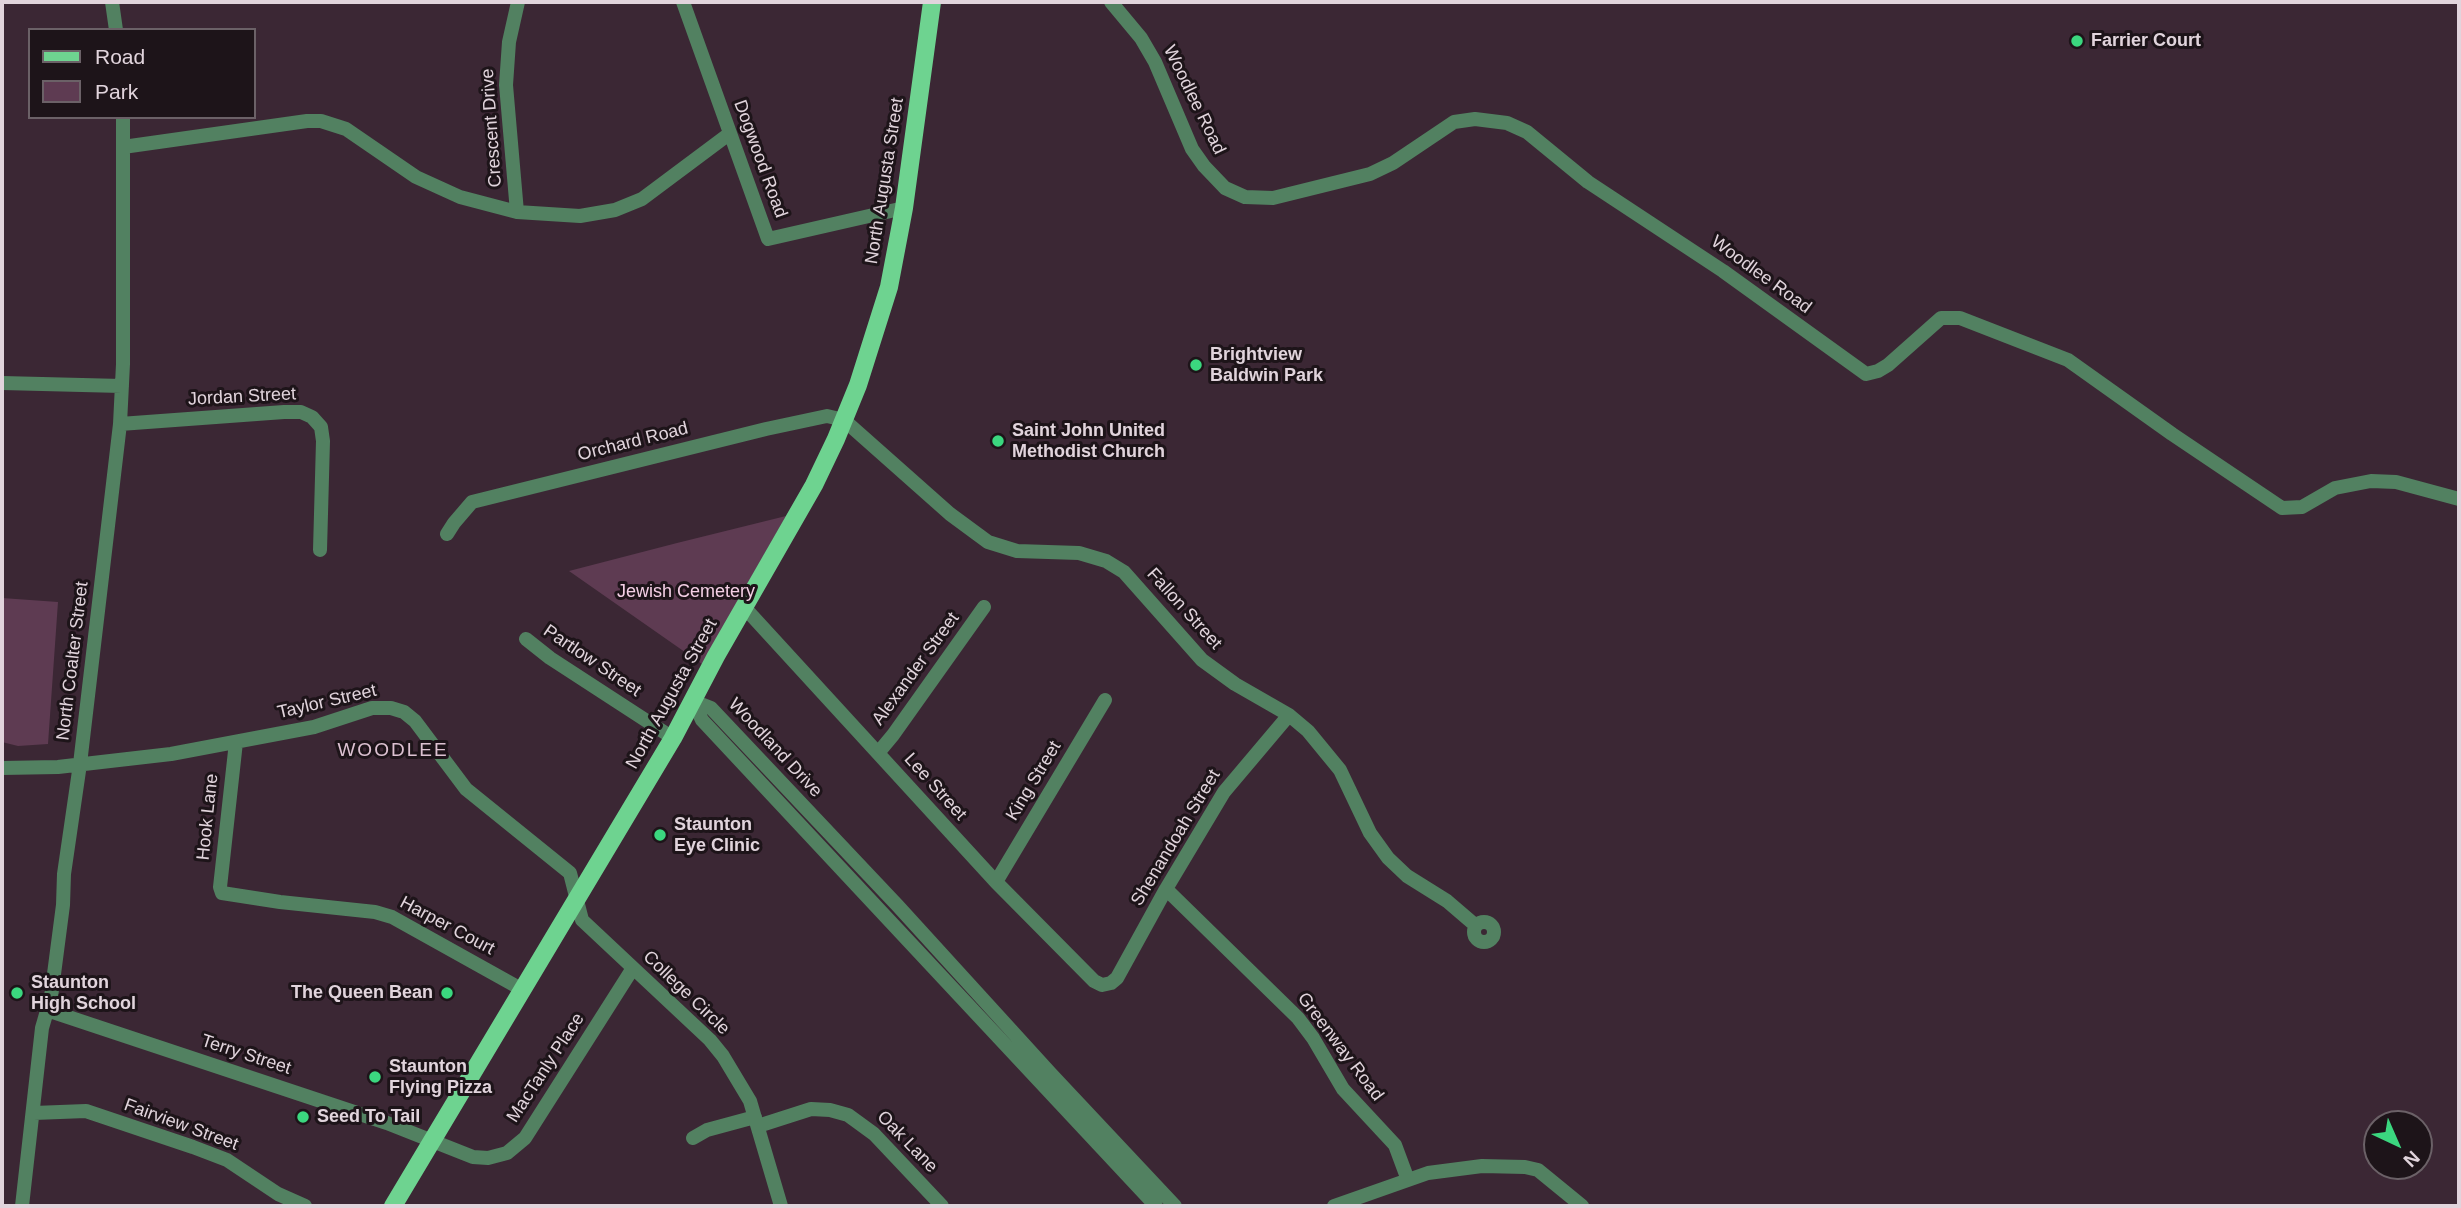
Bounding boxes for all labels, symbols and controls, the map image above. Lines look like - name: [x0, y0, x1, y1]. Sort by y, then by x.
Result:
- legend: [28, 28, 256, 119]
- place label: Farrier Court: [2091, 30, 2201, 52]
- marker: Farrier Court: [2069, 33, 2085, 49]
- street label: Woodlee Road: [1158, 42, 1230, 158]
- text: Road: [95, 45, 145, 68]
- street label: Crescent Drive: [477, 68, 507, 188]
- text: Park: [95, 80, 138, 103]
- street label: North Augusta Street: [861, 96, 909, 266]
- street label: Dogwood Road: [729, 97, 791, 221]
- street label: Woodlee Road: [1707, 231, 1815, 319]
- place label: Brightview Baldwin Park: [1210, 344, 1323, 386]
- marker: Brightview Baldwin Park: [1188, 357, 1204, 373]
- street label: Jordan Street: [187, 383, 297, 411]
- street label: Orchard Road: [576, 418, 690, 466]
- place label: Saint John United Methodist Church: [1012, 420, 1165, 462]
- marker: Saint John United Methodist Church: [990, 433, 1006, 449]
- street label: Fallon Street: [1142, 564, 1226, 654]
- street label: North Coalter Street: [53, 580, 93, 742]
- park label: Jewish Cemetery: [617, 581, 755, 603]
- street label: Alexander Street: [868, 608, 964, 730]
- street label: North Augusta Street: [622, 615, 722, 773]
- street label: Partlow Street: [539, 620, 645, 702]
- street label: Taylor Street: [275, 680, 379, 724]
- street label: Woodland Drive: [724, 694, 826, 802]
- street label: King Street: [1002, 737, 1066, 825]
- district label: WOODLEE: [338, 740, 448, 762]
- street label: Lee Street: [899, 749, 971, 825]
- street label: Shenandoah Street: [1127, 766, 1225, 910]
- street label: Hook Lane: [193, 773, 223, 861]
- place label: Staunton Eye Clinic: [674, 814, 760, 856]
- marker: Staunton Eye Clinic: [652, 827, 668, 843]
- street label: Harper Court: [396, 892, 498, 960]
- street label: College Circle: [638, 946, 734, 1040]
- place label: Staunton High School: [31, 972, 136, 1014]
- place label: The Queen Bean: [291, 982, 433, 1004]
- marker: Staunton High School: [9, 985, 25, 1001]
- marker: The Queen Bean: [439, 985, 455, 1001]
- street label: Greenway Road: [1292, 989, 1388, 1105]
- street label: MacTanly Place: [503, 1009, 589, 1127]
- street label: Terry Street: [198, 1030, 294, 1080]
- place label: Staunton Flying Pizza: [389, 1056, 492, 1098]
- marker: Staunton Flying Pizza: [367, 1069, 383, 1085]
- street label: Fairview Street: [121, 1094, 241, 1156]
- place label: Seed To Tail: [317, 1106, 420, 1128]
- street label: Oak Lane: [872, 1106, 942, 1178]
- marker: Seed To Tail: [295, 1109, 311, 1125]
- north arrow: [2363, 1110, 2433, 1180]
- text: N: [2399, 1147, 2424, 1171]

